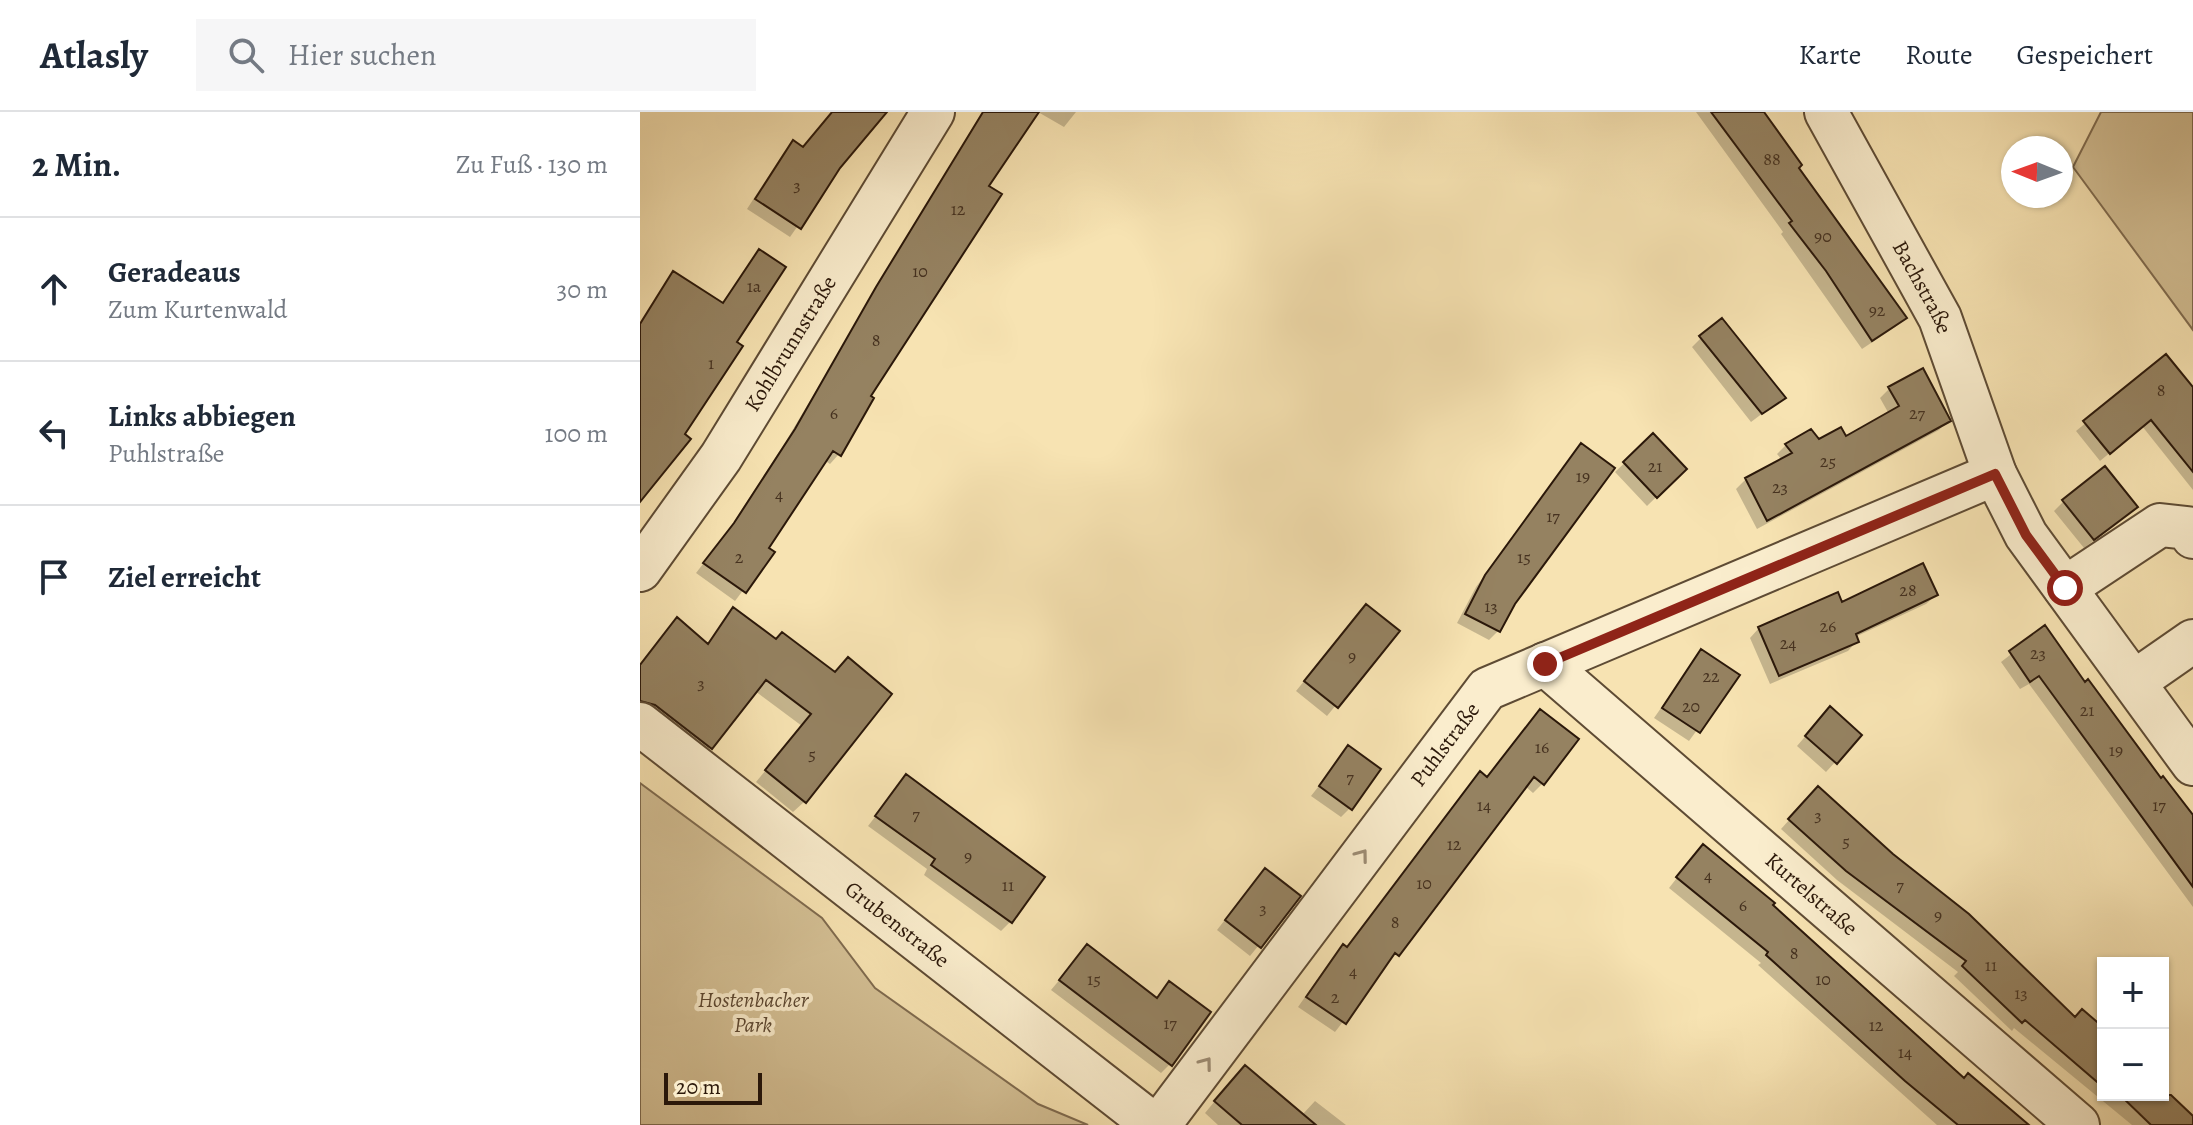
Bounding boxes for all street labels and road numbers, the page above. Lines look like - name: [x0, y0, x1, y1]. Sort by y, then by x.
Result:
- street label: Bachstraße: [1885, 235, 1959, 338]
- street label: Kohlbrunnstraße: [737, 270, 844, 417]
- street label: Puhlstraße: [1404, 696, 1487, 793]
- street label: Kurtelstraße: [1758, 846, 1864, 943]
- street label: Grubenstraße: [838, 874, 956, 975]

